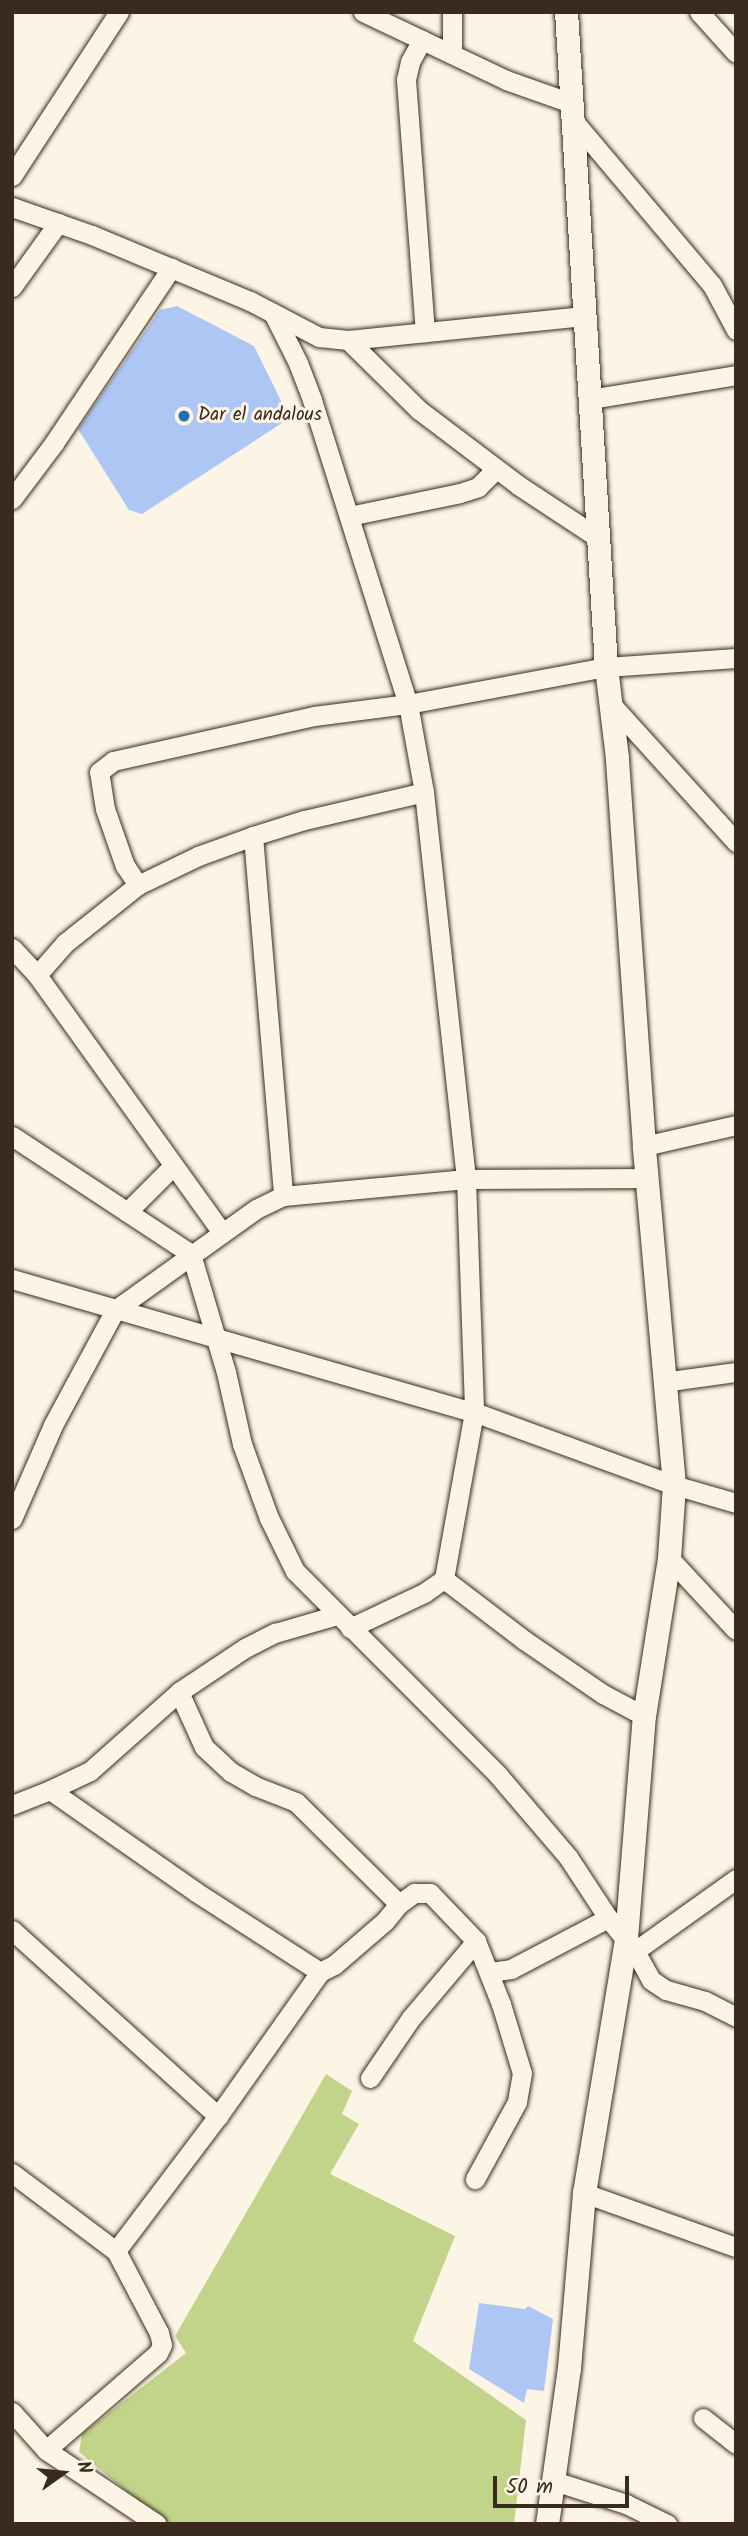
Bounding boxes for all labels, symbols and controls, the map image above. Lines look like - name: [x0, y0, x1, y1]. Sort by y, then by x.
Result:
- place label: Dar el andalous: [198, 405, 322, 427]
- marker: Dar el andalous: [176, 408, 192, 424]
- north arrow: [28, 2438, 98, 2508]
- text: N: [67, 2458, 99, 2477]
- scale bar: [496, 2462, 632, 2506]
- text: 50 m: [506, 2471, 553, 2504]

